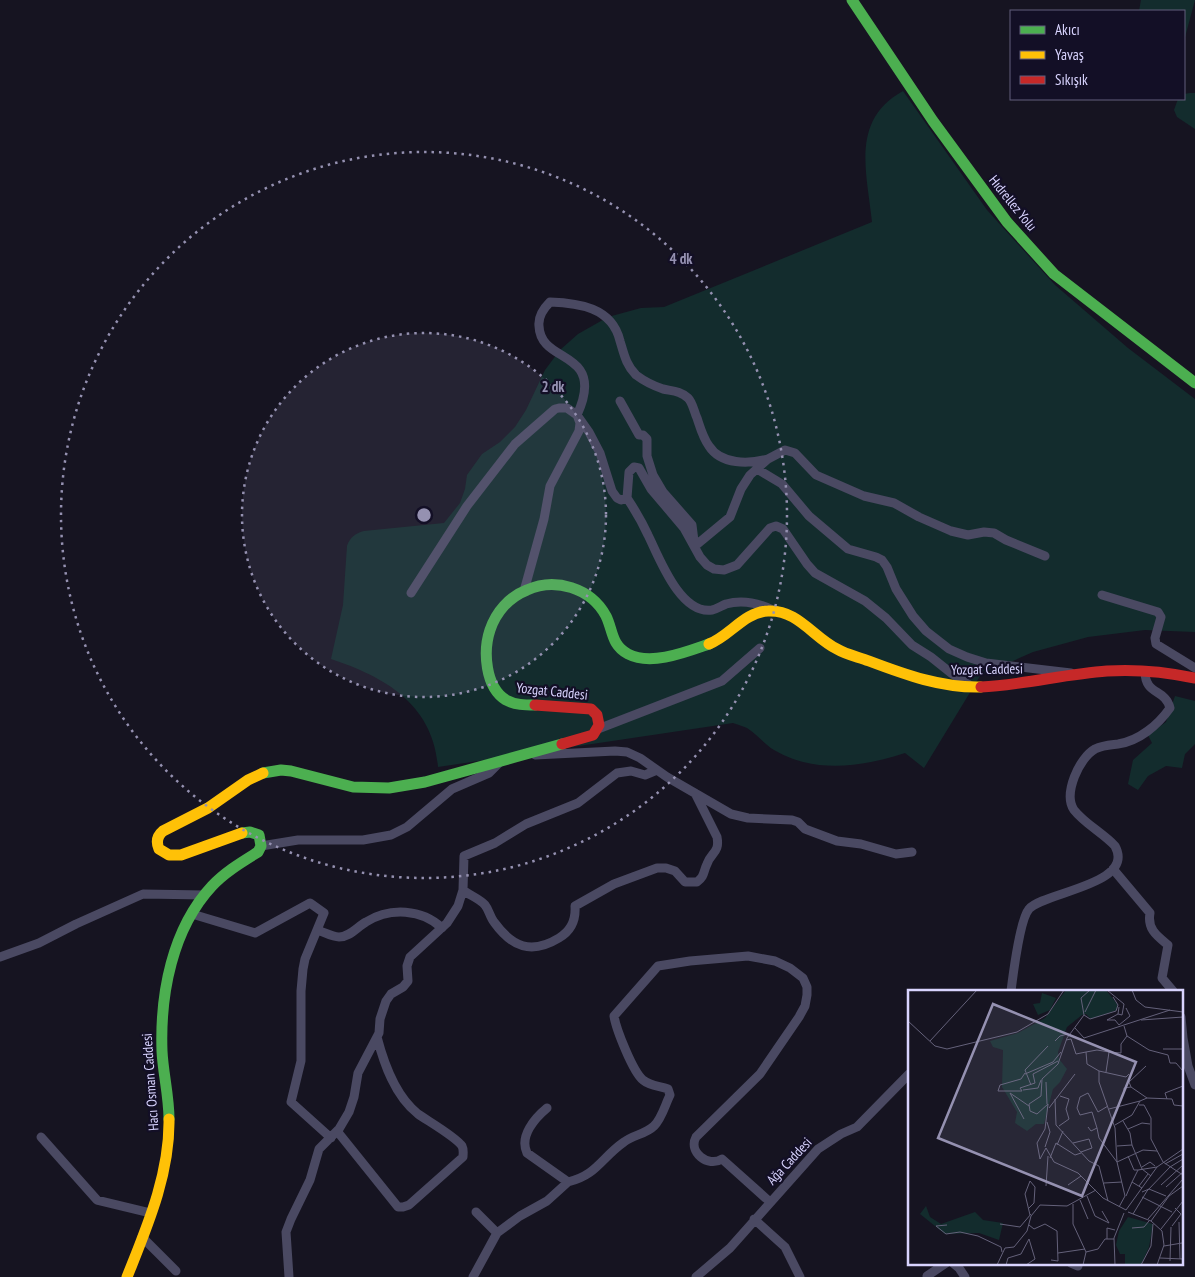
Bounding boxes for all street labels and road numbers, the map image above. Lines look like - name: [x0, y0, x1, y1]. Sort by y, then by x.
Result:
- street label: Hıdrellez Yolu: [985, 171, 1041, 235]
- street label: Yozgat Caddesi: [951, 659, 1023, 679]
- street label: Yozgat Caddesi: [515, 678, 589, 704]
- street label: Hacı Osman Caddesi: [138, 1033, 162, 1131]
- street label: Ağa Caddesi: [762, 1133, 816, 1189]

